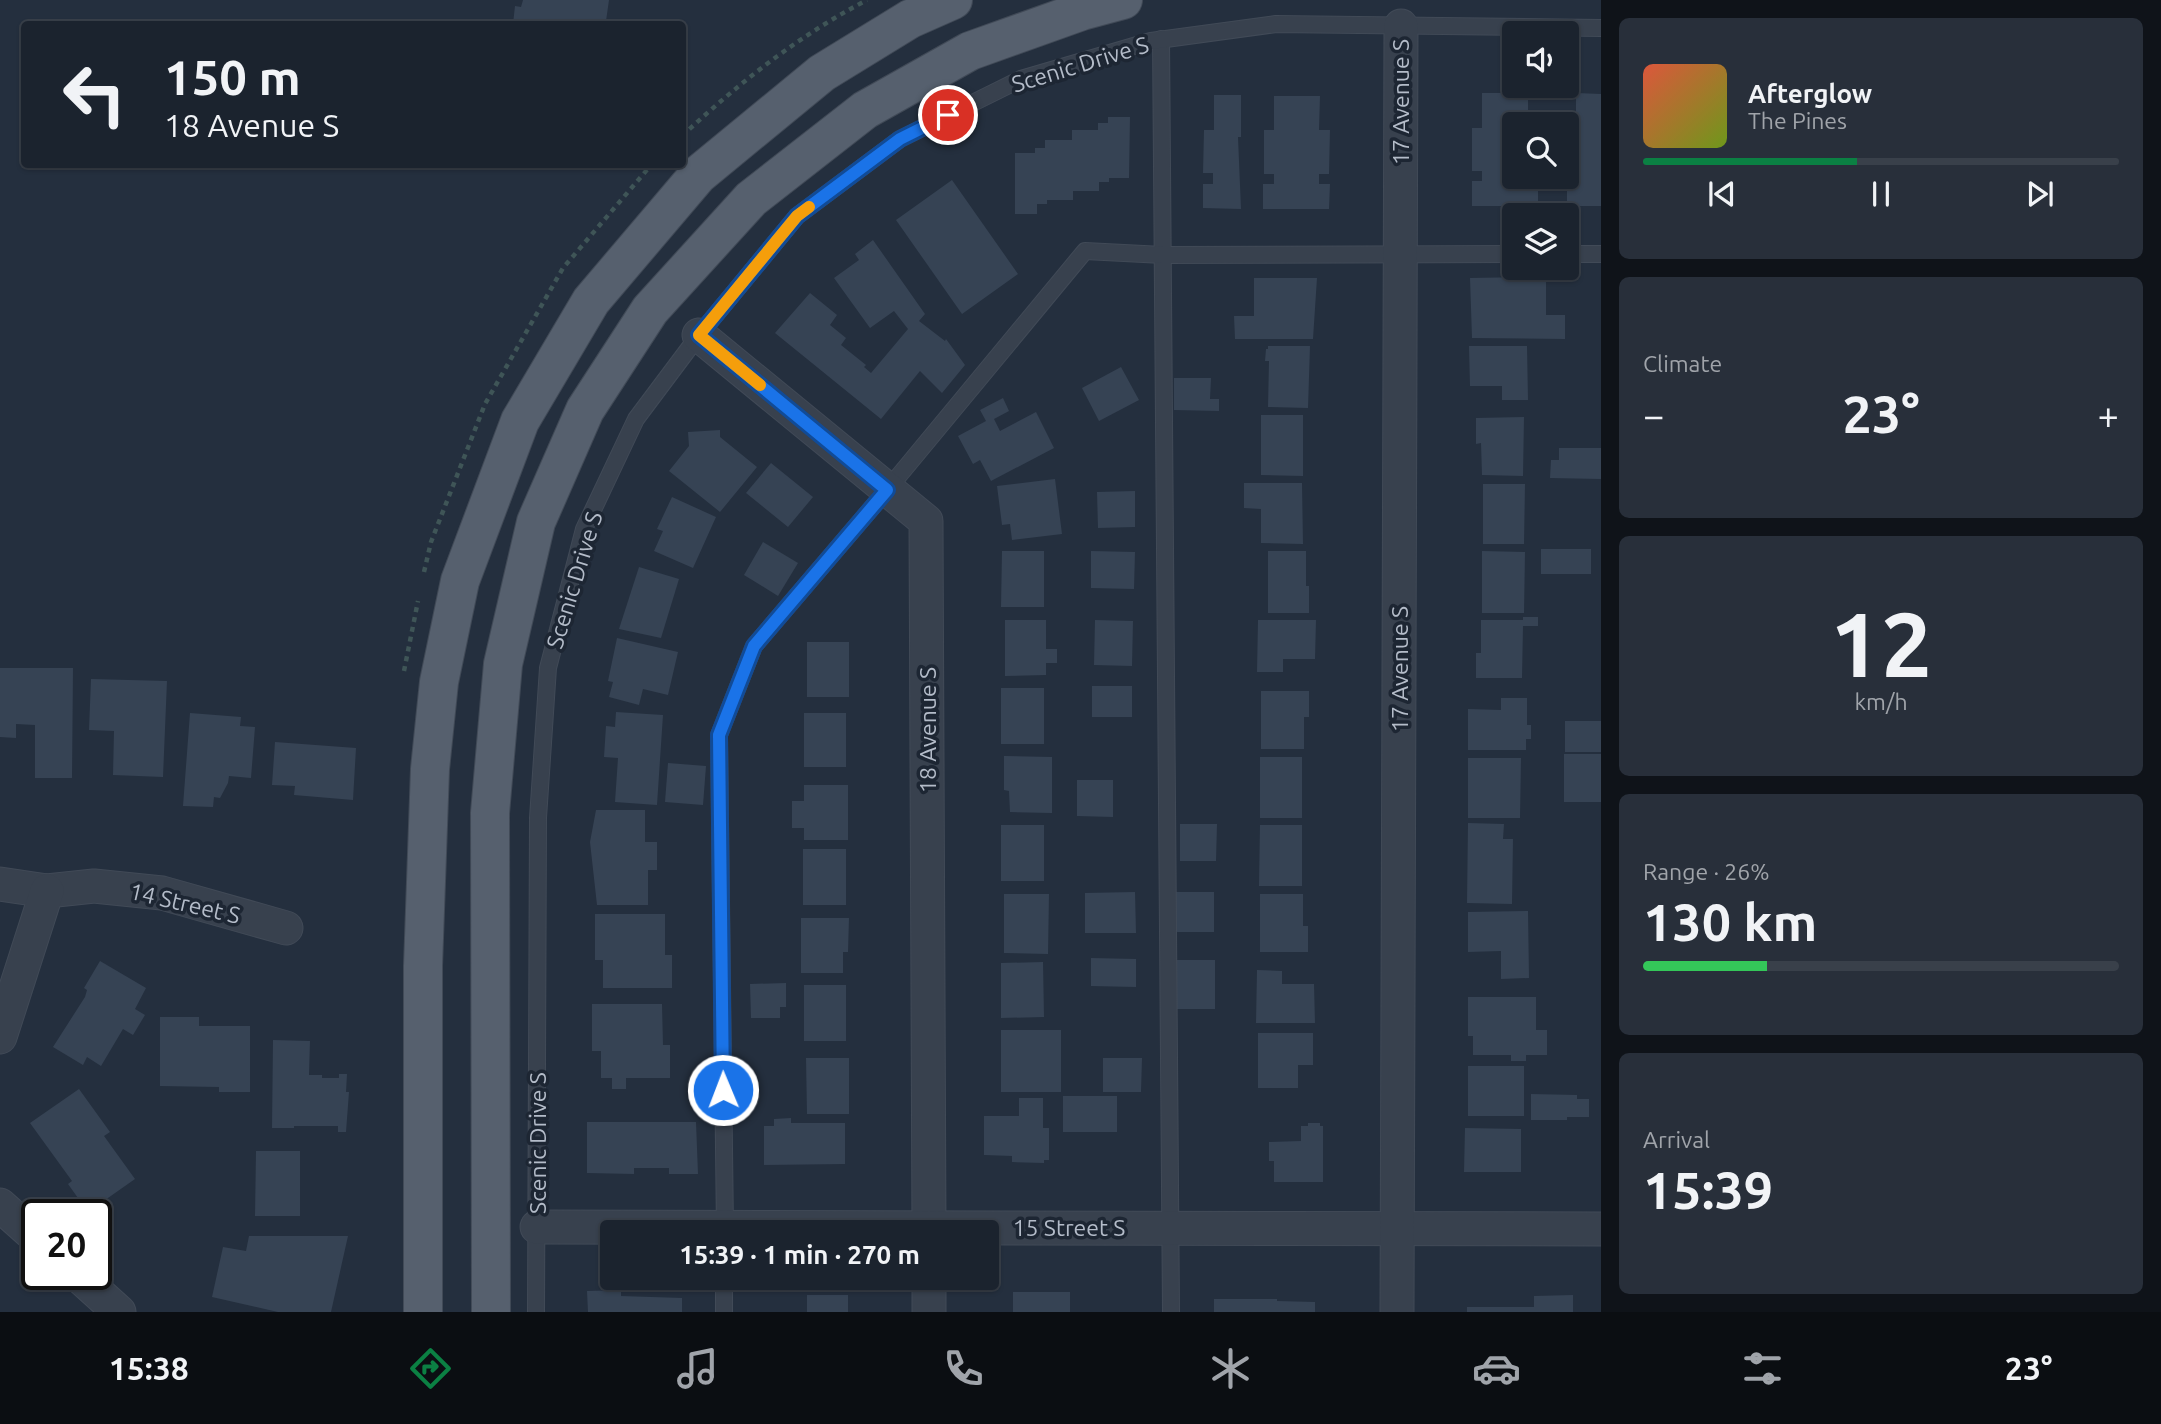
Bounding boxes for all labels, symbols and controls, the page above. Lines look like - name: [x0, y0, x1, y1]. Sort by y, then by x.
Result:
- map controls: [1502, 21, 1579, 280]
- button: sound: [1502, 21, 1579, 98]
- street label: Scenic Drive S: [1009, 31, 1151, 97]
- street label: 17 Avenue S: [1388, 39, 1413, 165]
- icon: left: [49, 49, 140, 140]
- text: 150 m: [164, 49, 301, 104]
- text: Afterglow: [1748, 79, 1872, 108]
- pin: [918, 85, 978, 145]
- icon: arrive: [929, 96, 967, 134]
- text: 18 Avenue S: [164, 107, 339, 143]
- text: The Pines: [1748, 108, 1847, 133]
- button: search: [1502, 112, 1579, 189]
- icon: previous: [1703, 175, 1741, 213]
- icon: pause: [1862, 175, 1900, 213]
- icon: next: [2021, 175, 2059, 213]
- button: layers: [1502, 203, 1579, 280]
- text: Climate: [1643, 351, 1722, 376]
- text: 23°: [1842, 385, 1920, 443]
- text: −: [1643, 394, 1664, 436]
- text: +: [2098, 394, 2119, 436]
- street label: Scenic Drive S: [541, 509, 607, 651]
- text: 12: [1830, 592, 1932, 694]
- street label: 17 Avenue S: [1387, 606, 1412, 732]
- street label: 18 Avenue S: [915, 667, 940, 793]
- text: km/h: [1854, 689, 1908, 714]
- text: Range · 26%: [1643, 859, 1770, 884]
- street label: 14 Street S: [127, 878, 243, 928]
- text: 130 km: [1643, 893, 1817, 951]
- position arrow: [686, 1053, 760, 1127]
- street label: Scenic Drive S: [525, 1072, 550, 1214]
- text: Arrival: [1643, 1127, 1710, 1152]
- text: 15:39: [1643, 1161, 1773, 1219]
- speed limit sign: 20: [21, 1199, 112, 1290]
- street label: 15 Street S: [1013, 1215, 1125, 1240]
- text: 15:39 · 1 min · 270 m: [679, 1240, 920, 1269]
- icon: directions: [406, 1344, 455, 1393]
- icon: music: [673, 1344, 722, 1393]
- icon: phone: [939, 1344, 988, 1393]
- icon: climate: [1206, 1344, 1255, 1393]
- icon: car: [1472, 1344, 1521, 1393]
- icon: filters: [1738, 1344, 1787, 1393]
- text: 15:38: [109, 1350, 189, 1386]
- text: 23°: [2005, 1350, 2052, 1386]

